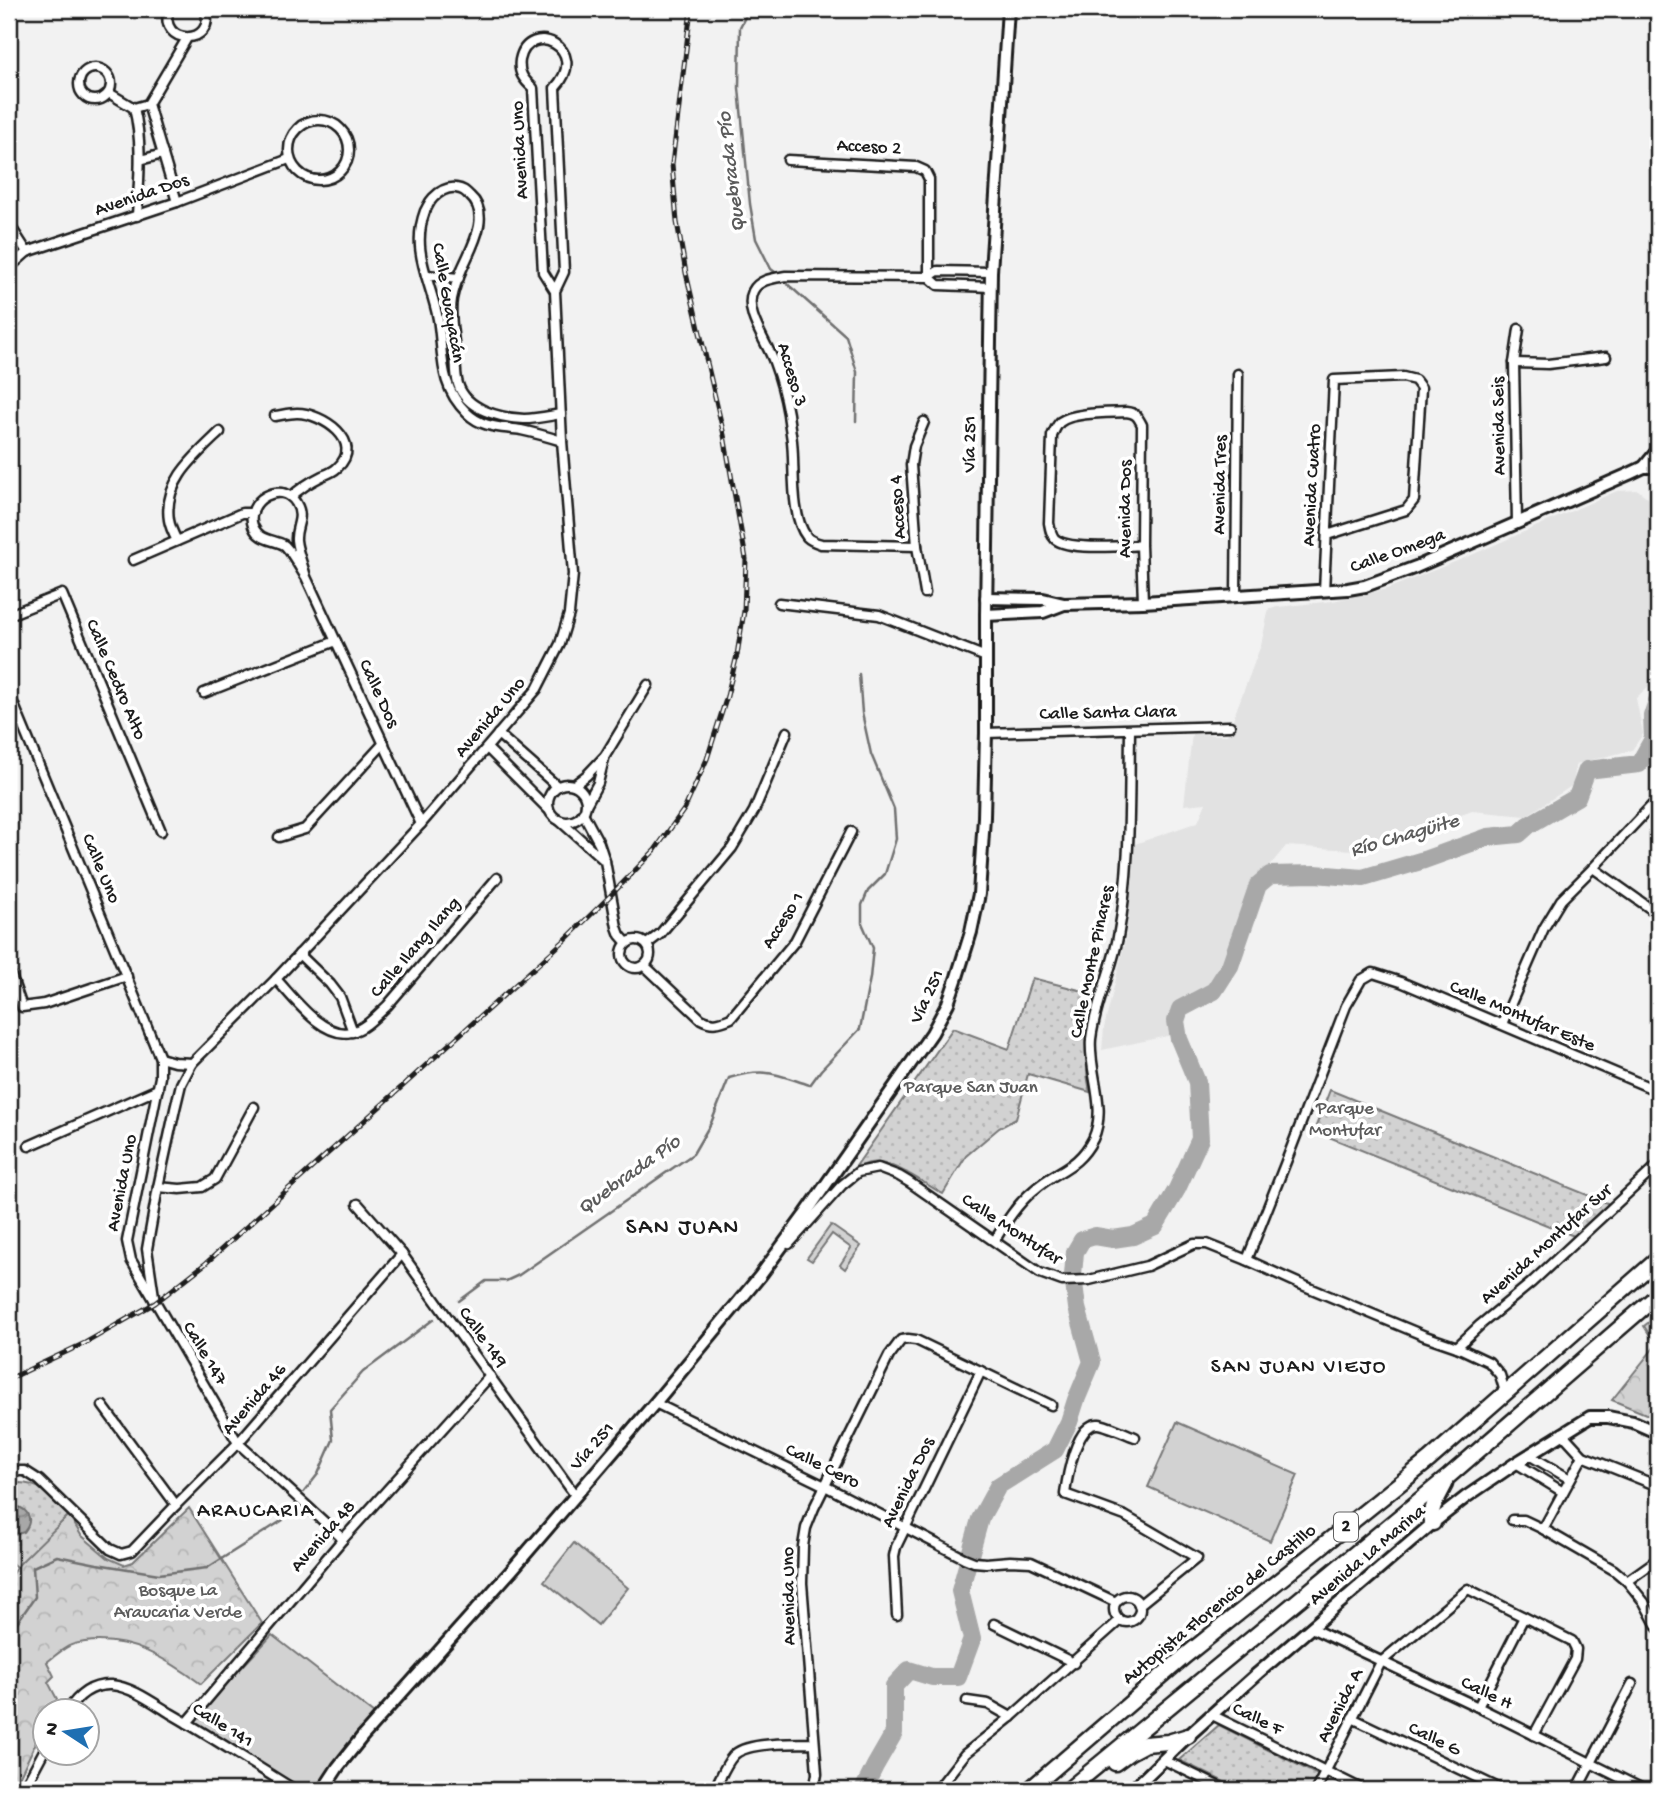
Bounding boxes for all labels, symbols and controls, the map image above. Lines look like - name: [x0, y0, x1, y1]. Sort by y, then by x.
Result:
- street label: Avenida Uno: [507, 100, 535, 200]
- water label: Quebrada Pío: [713, 109, 753, 234]
- street label: Acceso 2: [836, 135, 902, 161]
- street label: Avenida Dos: [92, 169, 193, 223]
- street label: Calle Guayacán: [425, 241, 469, 365]
- street label: Acceso 3: [770, 340, 812, 410]
- street label: Avenida Seis: [1488, 376, 1512, 475]
- street label: Vía 251: [959, 415, 983, 474]
- street label: Avenida Cuatro: [1298, 423, 1328, 547]
- street label: Avenida Tres: [1209, 434, 1233, 535]
- street label: Avenida Dos: [1115, 459, 1138, 558]
- street label: Acceso 4: [885, 474, 913, 540]
- street label: Calle Omega: [1347, 524, 1450, 580]
- street label: Calle Cedro Alto: [79, 616, 151, 744]
- street label: Calle Dos: [352, 656, 404, 733]
- street label: Avenida Uno: [451, 673, 532, 763]
- street label: Calle Santa Clara: [1039, 701, 1178, 727]
- water label: Río Chagüite: [1348, 809, 1463, 864]
- street label: Calle Uno: [75, 831, 125, 907]
- street label: Calle Monte Pinares: [1066, 883, 1121, 1040]
- street label: Acceso 1: [758, 888, 810, 954]
- street label: Calle Ilang Ilang: [366, 893, 466, 1003]
- street label: Vía 251: [905, 966, 950, 1028]
- street label: Calle Montufar Este: [1446, 976, 1599, 1058]
- park label: Parque San Juan: [903, 1077, 1038, 1100]
- park label: Parque Montufar: [1309, 1098, 1383, 1143]
- water label: Quebrada Pío: [574, 1130, 687, 1222]
- street label: Avenida Uno: [102, 1132, 144, 1234]
- street label: Avenida Montufar Sur: [1476, 1178, 1619, 1310]
- street label: Calle Montufar: [956, 1189, 1068, 1272]
- district label: SAN JUAN: [626, 1215, 740, 1242]
- street label: Calle 149: [452, 1303, 512, 1373]
- street label: Calle 147: [176, 1318, 232, 1391]
- district label: SAN JUAN VIEJO: [1211, 1356, 1387, 1381]
- street label: Avenida 46: [218, 1359, 293, 1441]
- street label: Vía 251: [565, 1418, 620, 1477]
- street label: Avenida Dos: [877, 1433, 941, 1532]
- street label: Calle Cero: [781, 1439, 863, 1495]
- street label: Avenida 48: [286, 1496, 362, 1578]
- district label: ARAUCARIA: [197, 1500, 315, 1525]
- street label: Avenida La Marina: [1305, 1500, 1432, 1611]
- road number: 2: [1334, 1512, 1358, 1542]
- street label: Autopista Florencio del Castillo: [1118, 1520, 1322, 1690]
- street label: Avenida Uno: [778, 1546, 802, 1645]
- park label: Bosque La Araucaria Verde: [114, 1580, 242, 1625]
- street label: Avenida A: [1313, 1664, 1370, 1747]
- street label: Calle H: [1457, 1672, 1516, 1716]
- north arrow: [32, 1698, 102, 1768]
- street label: Calle 141: [187, 1698, 257, 1754]
- street label: Calle F: [1228, 1698, 1287, 1743]
- street label: Calle G: [1404, 1717, 1465, 1763]
- text: N: [40, 1721, 65, 1738]

